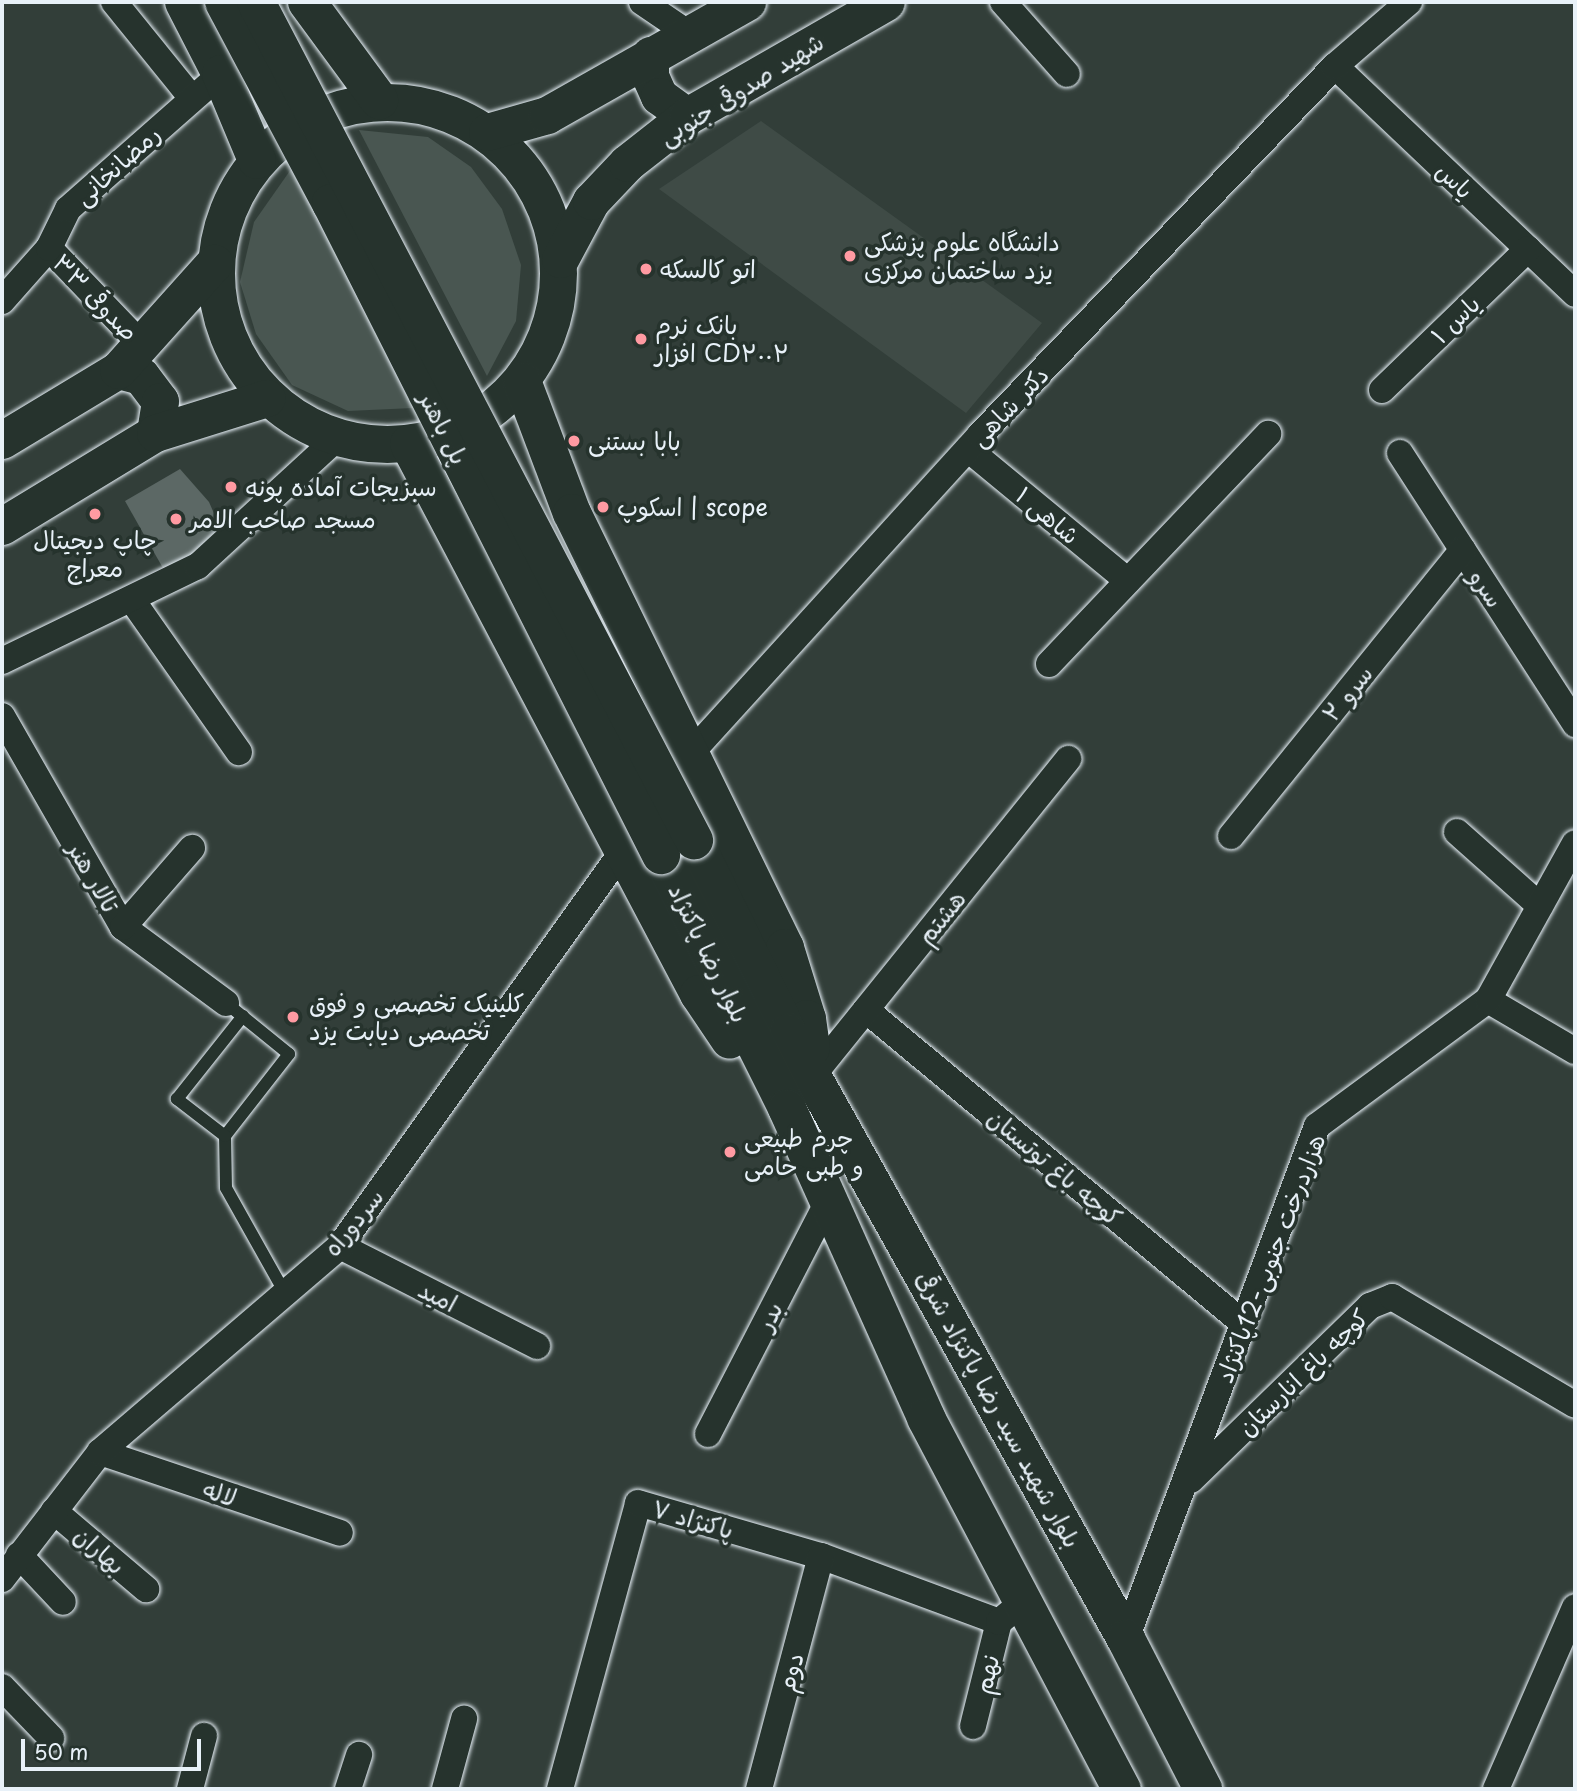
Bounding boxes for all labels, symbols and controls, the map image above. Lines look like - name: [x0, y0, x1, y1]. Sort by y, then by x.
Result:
- street label: شهید صدوقی جنوبی: [653, 27, 829, 151]
- street label: رمضانخانی: [68, 119, 166, 211]
- street label: یاس: [1430, 156, 1480, 204]
- place label: دانشگاه علوم پزشکی یزد ساختمان مرکزی: [864, 228, 1060, 284]
- street label: صدوقی ۳۳: [48, 248, 144, 346]
- marker: دانشگاه علوم پزشکی یزد ساختمان مرکزی: [842, 248, 858, 264]
- place label: اتو کالسکه: [660, 255, 756, 283]
- marker: اتو کالسکه: [638, 261, 654, 277]
- street label: یاس ۱: [1424, 289, 1486, 349]
- place label: بانک نرم افزار CD۲۰۰۲: [655, 311, 789, 367]
- marker: بانک نرم افزار CD۲۰۰۲: [633, 331, 649, 347]
- street label: دکتر شاهی: [964, 360, 1054, 452]
- street label: پل باهنر: [414, 387, 474, 469]
- place label: بابا بستنی: [588, 427, 681, 455]
- marker: بابا بستنی: [566, 433, 582, 449]
- place label: سبزیجات آماده پونه: [245, 473, 437, 501]
- marker: سبزیجات آماده پونه: [223, 479, 239, 495]
- street label: شاهی ۱: [1011, 480, 1085, 550]
- place label: اسکوپ | scope: [617, 493, 768, 521]
- marker: اسکوپ | scope: [595, 499, 611, 515]
- place label: مسجد صاحب الامر: [190, 505, 376, 533]
- marker: چاپ دیجیتال معراج: [87, 506, 103, 522]
- marker: مسجد صاحب الامر: [168, 511, 184, 527]
- place label: چاپ دیجیتال معراج: [33, 526, 157, 582]
- street label: سرو: [1464, 563, 1510, 613]
- street label: سرو ۲: [1316, 659, 1378, 727]
- street label: تالار هنر: [62, 837, 126, 917]
- street label: بلوار رضا پاکنژاد: [663, 879, 755, 1027]
- street label: هشتم: [911, 884, 971, 950]
- place label: کلینیک تخصصی و فوق تخصصی دیابت یزد: [309, 989, 524, 1045]
- marker: کلینیک تخصصی و فوق تخصصی دیابت یزد: [283, 1007, 303, 1027]
- street label: کوچه باغ توتستان: [982, 1103, 1128, 1231]
- place label: چرم طبیعی و طبی حامی: [744, 1124, 863, 1180]
- street label: هزاردرخت جنوبی-12پاکنژاد: [1209, 1130, 1331, 1386]
- marker: چرم طبیعی و طبی حامی: [722, 1144, 738, 1160]
- street label: سردوراه: [317, 1182, 389, 1262]
- street label: بلوار شهید سید رضا پاکنژاد شرقی: [911, 1266, 1087, 1552]
- street label: امید: [414, 1274, 462, 1318]
- street label: بدر: [750, 1297, 788, 1335]
- street label: کوچه باغ انارستان: [1232, 1303, 1374, 1441]
- street label: لاله: [199, 1474, 241, 1512]
- street label: پاکنژاد ۷: [649, 1494, 737, 1544]
- street label: بهاران: [69, 1520, 131, 1580]
- street label: دوم: [771, 1649, 809, 1695]
- street label: نهم: [967, 1652, 1005, 1696]
- scale bar: [24, 1724, 205, 1768]
- text: 50 m: [34, 1735, 88, 1767]

